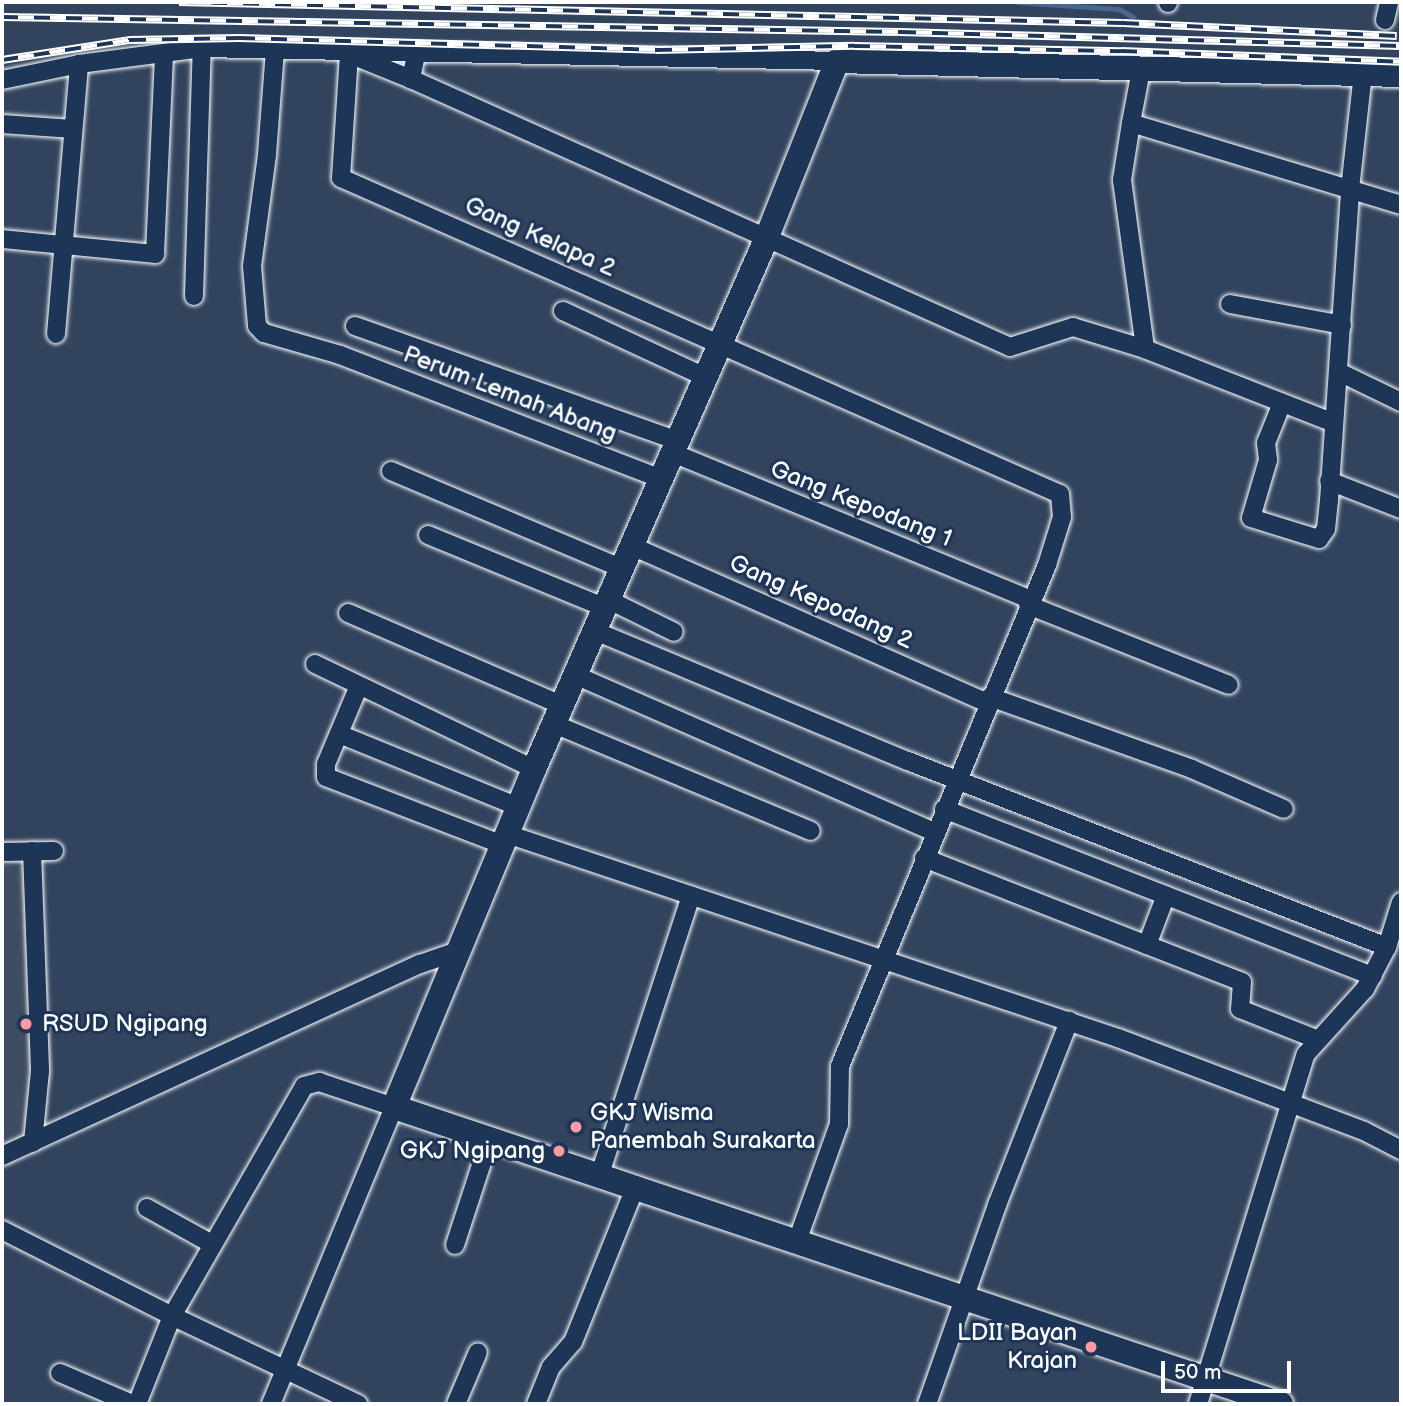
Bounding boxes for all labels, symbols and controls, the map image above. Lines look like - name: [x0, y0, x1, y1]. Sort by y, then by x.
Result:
- street label: Gang Kelapa 2: [460, 191, 620, 283]
- street label: Perum Lemah Abang: [399, 340, 621, 448]
- street label: Gang Kepodang 1: [766, 455, 956, 553]
- street label: Gang Kepodang 2: [725, 549, 917, 655]
- place label: RSUD Ngipang: [42, 1010, 208, 1038]
- marker: RSUD Ngipang: [16, 1014, 36, 1034]
- place label: GKJ Wisma Panembah Surakarta: [590, 1099, 816, 1155]
- marker: GKJ Wisma Panembah Surakarta: [568, 1119, 584, 1135]
- place label: GKJ Ngipang: [400, 1137, 545, 1165]
- marker: GKJ Ngipang: [551, 1143, 567, 1159]
- place label: LDII Bayan Krajan: [957, 1319, 1077, 1375]
- marker: LDII Bayan Krajan: [1083, 1339, 1099, 1355]
- scale bar: [1165, 1346, 1294, 1390]
- text: 50 m: [1174, 1360, 1221, 1385]

